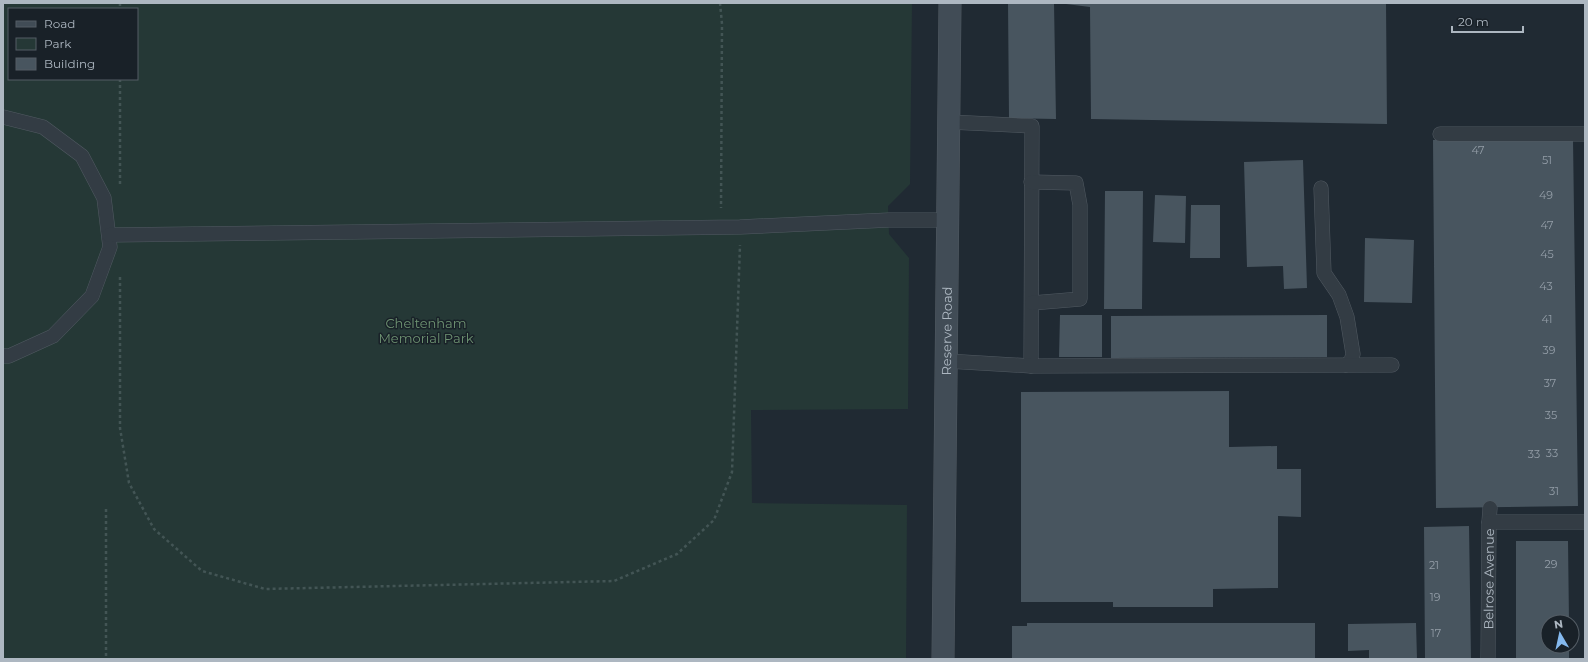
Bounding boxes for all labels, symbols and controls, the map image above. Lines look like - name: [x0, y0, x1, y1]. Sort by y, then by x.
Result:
- legend: [8, 8, 138, 80]
- scale bar: [1452, 8, 1523, 34]
- text: 20 m: [1458, 14, 1489, 29]
- text: Road: [44, 16, 75, 31]
- text: Park: [44, 36, 72, 51]
- text: Building: [44, 56, 95, 71]
- house number: 47: [1471, 143, 1485, 157]
- house number: 51: [1542, 153, 1552, 167]
- house number: 49: [1539, 188, 1553, 202]
- house number: 47: [1540, 218, 1554, 232]
- house number: 45: [1540, 247, 1554, 261]
- house number: 43: [1539, 279, 1553, 293]
- street label: Reserve Road: [938, 286, 955, 376]
- house number: 41: [1542, 312, 1552, 326]
- park label: Cheltenham Memorial Park: [378, 315, 474, 346]
- house number: 39: [1543, 343, 1556, 357]
- house number: 37: [1544, 376, 1556, 390]
- house number: 35: [1545, 408, 1557, 422]
- house number: 33: [1546, 446, 1558, 460]
- house number: 33: [1528, 447, 1540, 461]
- house number: 31: [1549, 484, 1559, 498]
- street label: Belrose Avenue: [1480, 528, 1497, 630]
- house number: 29: [1545, 557, 1558, 571]
- house number: 21: [1429, 558, 1439, 572]
- house number: 19: [1430, 590, 1441, 604]
- north arrow: [1540, 614, 1580, 654]
- text: N: [1553, 617, 1564, 632]
- house number: 17: [1431, 626, 1441, 640]

